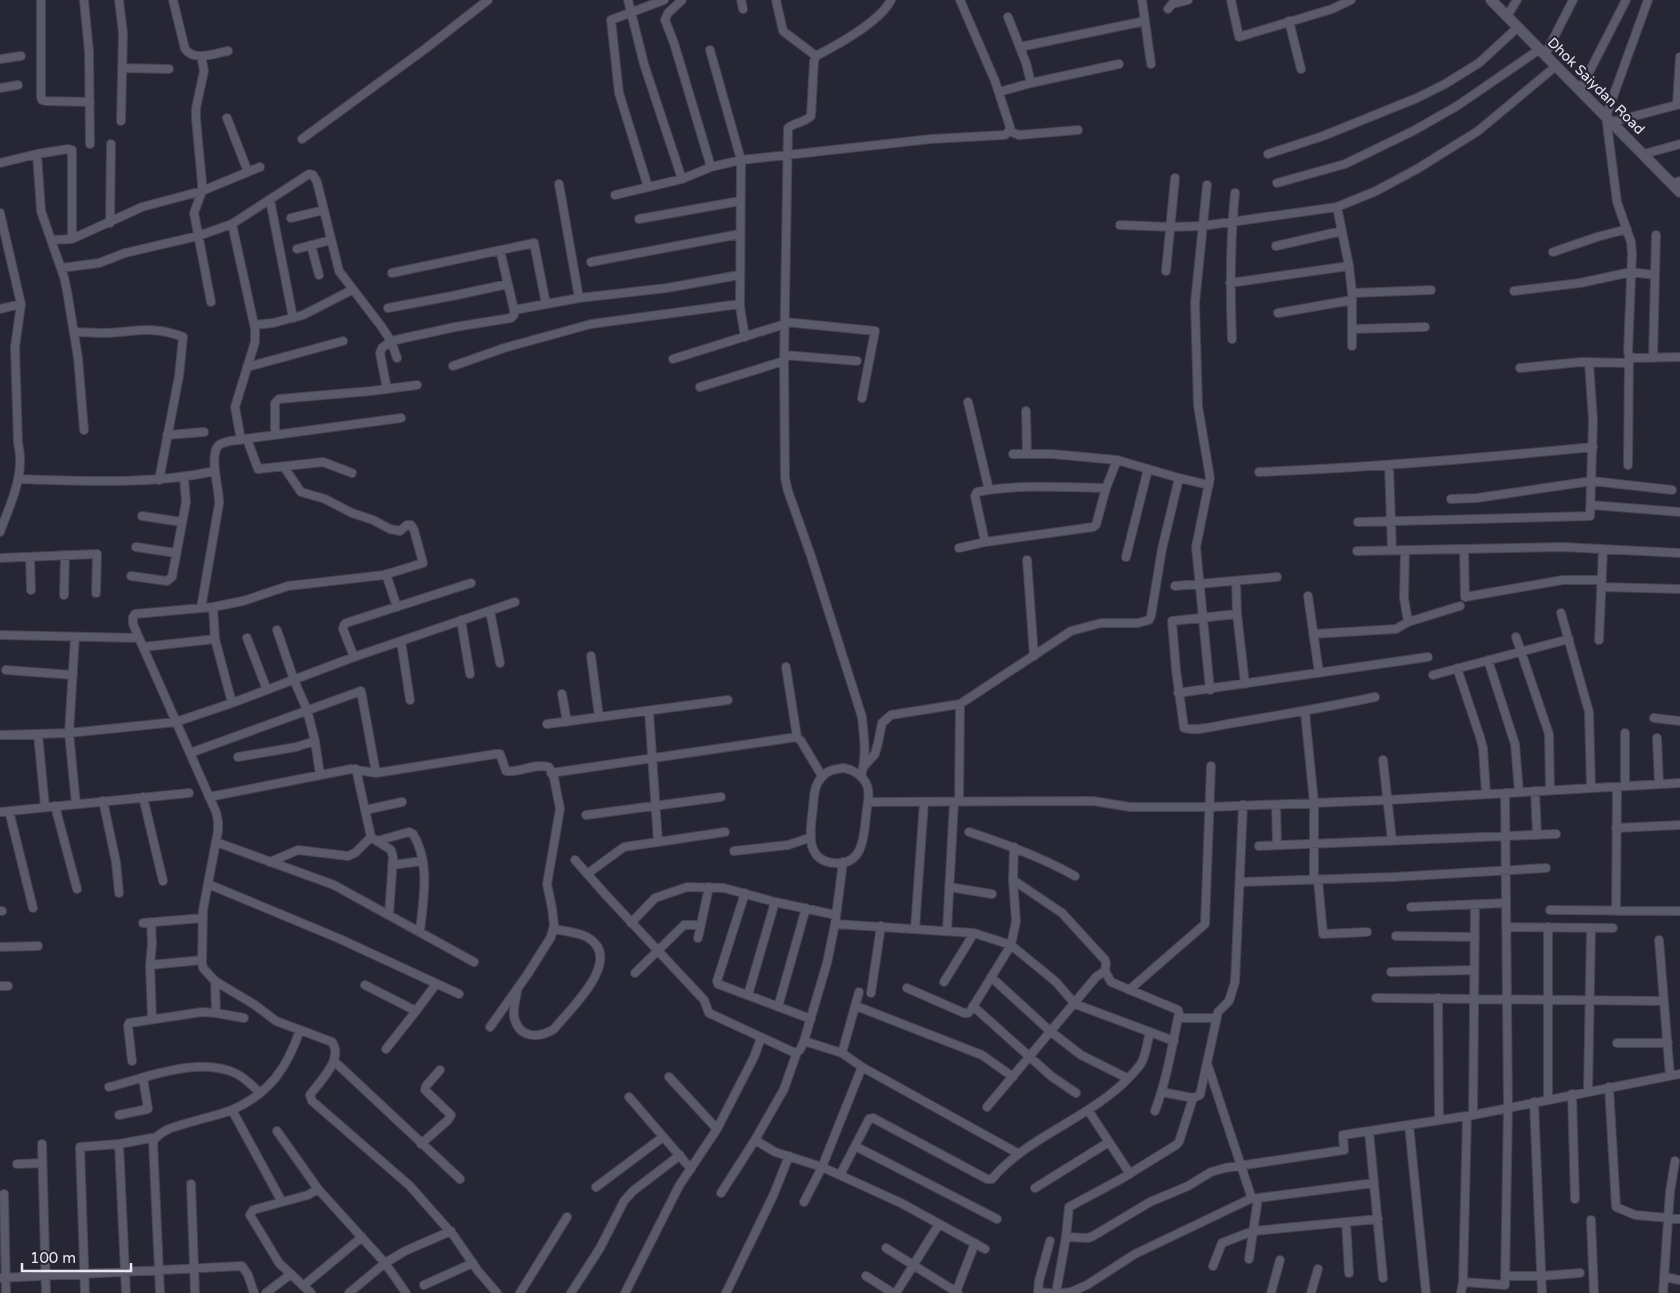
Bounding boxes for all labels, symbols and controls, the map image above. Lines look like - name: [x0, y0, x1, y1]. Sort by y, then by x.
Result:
- street label: Dhok Saiydan Road: [1544, 34, 1648, 138]
- scale bar: [22, 1240, 131, 1272]
- text: 100 m: [30, 1249, 76, 1267]

